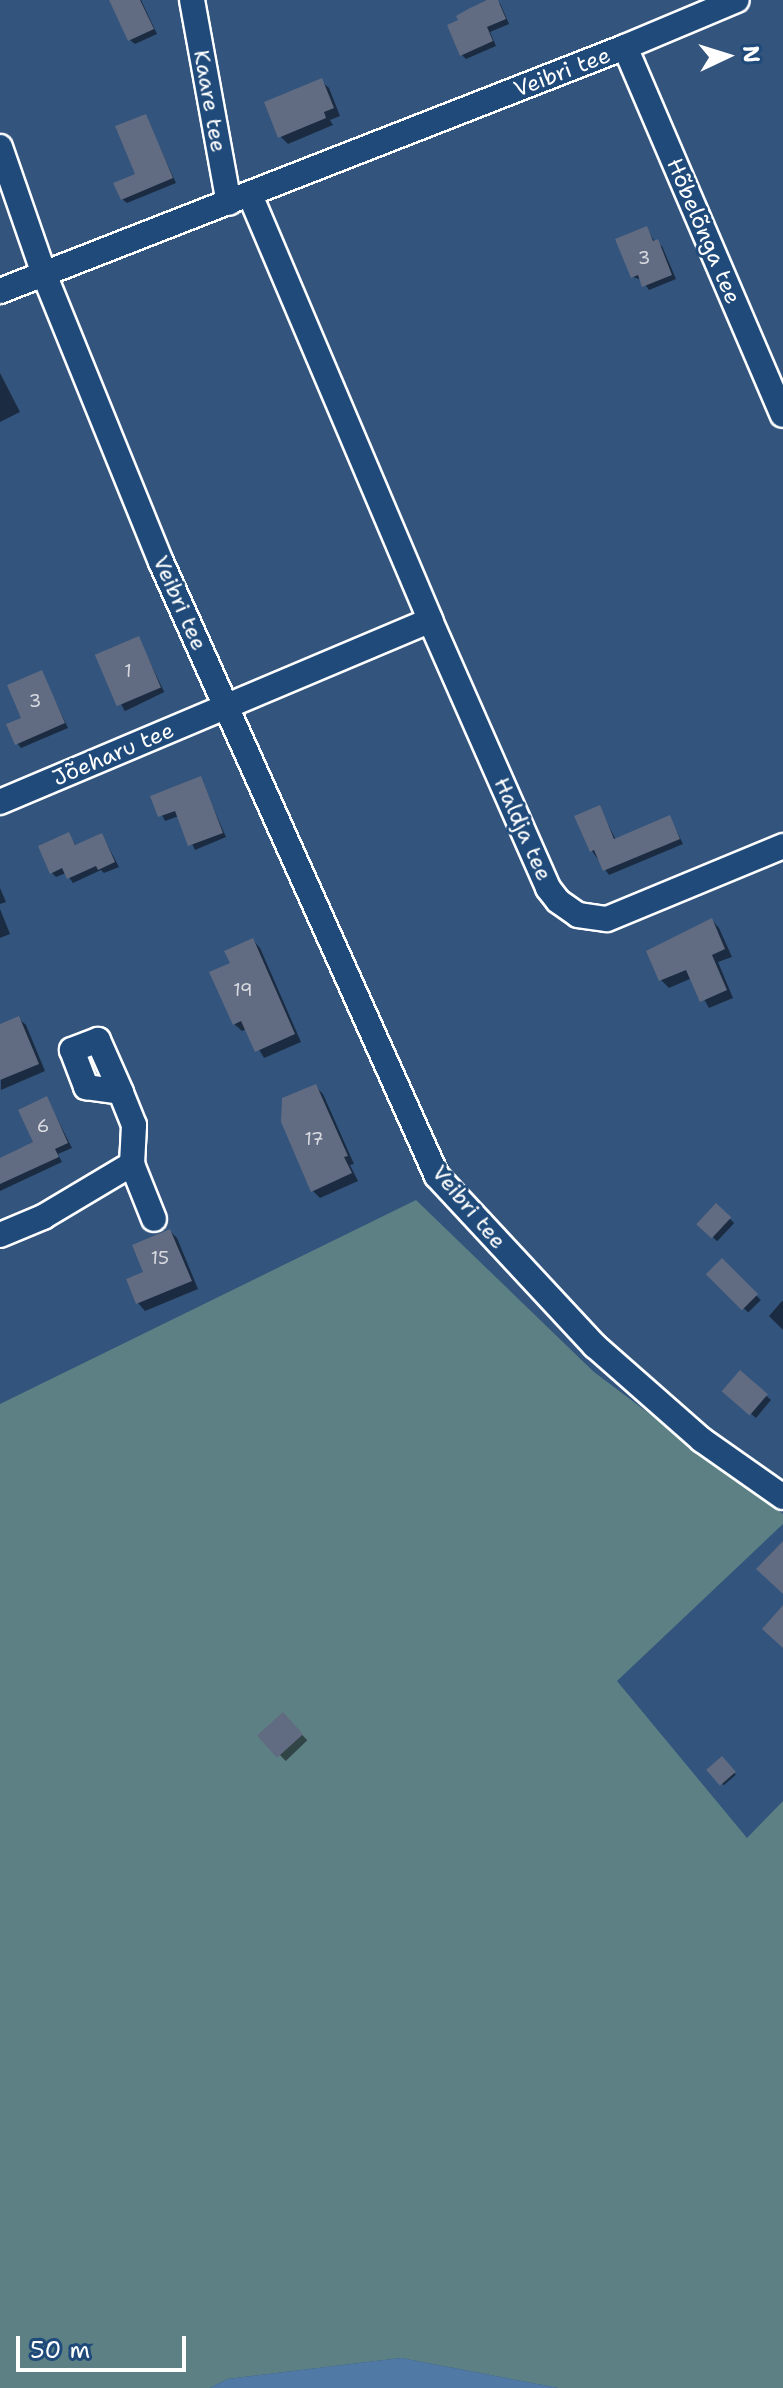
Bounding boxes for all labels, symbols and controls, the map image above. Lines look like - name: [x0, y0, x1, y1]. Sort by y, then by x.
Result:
- north arrow: [687, 16, 767, 96]
- street label: Veibri tee: [510, 42, 614, 102]
- text: N: [736, 45, 767, 64]
- street label: Kaare tee: [188, 48, 232, 154]
- street label: Hõbelõnga tee: [661, 154, 747, 308]
- house number: 3: [638, 247, 650, 269]
- street label: Veibri tee: [147, 551, 213, 655]
- house number: 1: [124, 660, 132, 682]
- house number: 3: [29, 690, 41, 712]
- street label: Jõeharu tee: [48, 717, 178, 791]
- street label: Haldja tee: [489, 773, 557, 885]
- house number: 19: [233, 979, 253, 1001]
- house number: 6: [37, 1115, 49, 1137]
- house number: 17: [304, 1128, 324, 1150]
- street label: Veibri tee: [426, 1160, 512, 1254]
- house number: 15: [151, 1247, 169, 1269]
- scale bar: [20, 2320, 190, 2370]
- text: 50 m: [30, 2334, 90, 2366]

